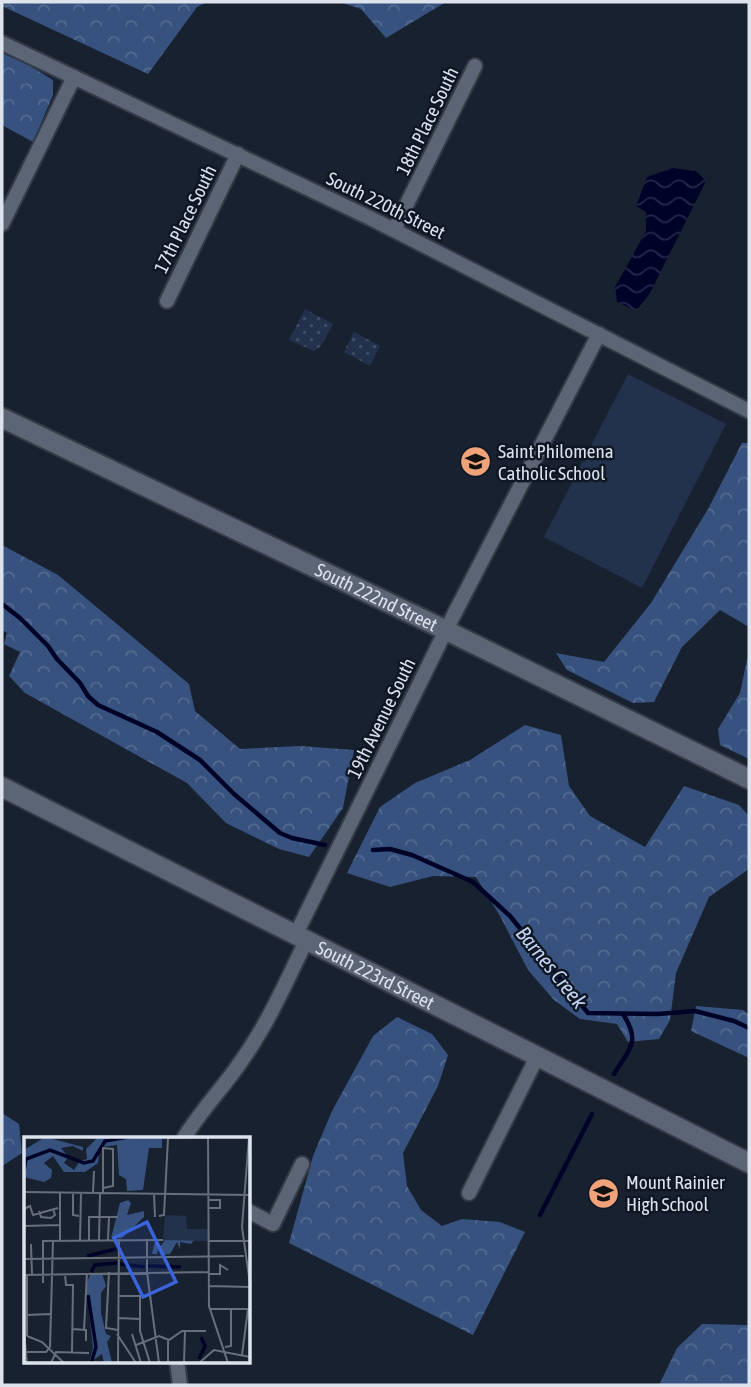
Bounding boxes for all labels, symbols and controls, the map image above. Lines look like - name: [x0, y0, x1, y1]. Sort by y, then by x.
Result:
- street label: 18th Place South: [391, 63, 463, 179]
- street label: 17th Place South: [149, 161, 221, 277]
- street label: South 220th Street: [323, 167, 449, 243]
- place label: Saint Philomena Catholic School: [498, 440, 614, 484]
- school or university icon: Saint Philomena Catholic School: [458, 445, 492, 479]
- street label: South 222nd Street: [312, 558, 441, 636]
- street label: 19th Avenue South: [342, 654, 420, 782]
- water label: Barnes Creek: [512, 921, 593, 1014]
- street label: South 223rd Street: [313, 936, 438, 1014]
- inset map: [24, 1137, 250, 1362]
- place label: Mount Rainier High School: [626, 1171, 725, 1215]
- school or university icon: Mount Rainier High School: [586, 1176, 620, 1210]

